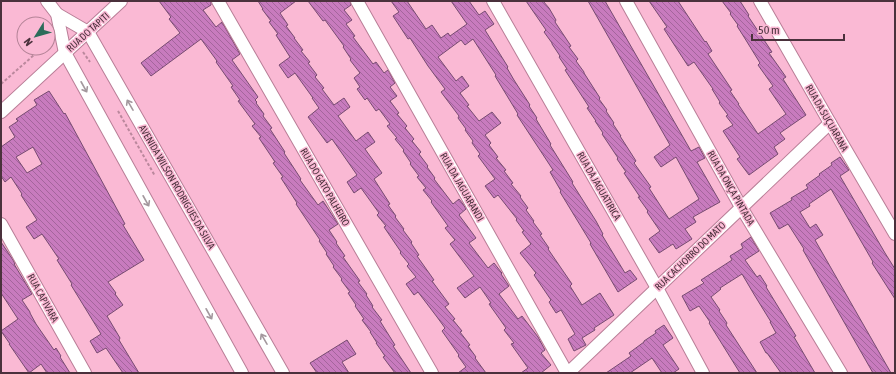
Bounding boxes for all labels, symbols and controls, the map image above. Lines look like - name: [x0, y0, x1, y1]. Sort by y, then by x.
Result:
- street label: RUA DO TAPITI: [65, 10, 111, 54]
- north arrow: [16, 16, 56, 56]
- scale bar: [752, 16, 844, 42]
- text: 50 m: [758, 23, 780, 37]
- text: N: [21, 36, 35, 48]
- one-way arrow: [80, 81, 88, 93]
- street label: RUA DA SUÇUARANA: [803, 83, 851, 153]
- one-way arrow: [125, 99, 133, 111]
- street label: AVENIDA WILSON RODRIGUES DA SILVA: [137, 123, 217, 251]
- street label: RUA DO GATO PALHEIRO: [298, 146, 352, 228]
- street label: RUA DA ONÇA PINTADA: [705, 149, 757, 227]
- street label: RUA DA JAGUATIRICA: [575, 150, 623, 222]
- street label: RUA DA JAGUARANDI: [438, 151, 486, 223]
- one-way arrow: [143, 195, 151, 207]
- street label: RUA CACHORRO DO MATO: [652, 219, 728, 293]
- street label: RUA CAPIVARA: [25, 272, 61, 324]
- one-way arrow: [206, 308, 214, 320]
- one-way arrow: [260, 333, 268, 345]

